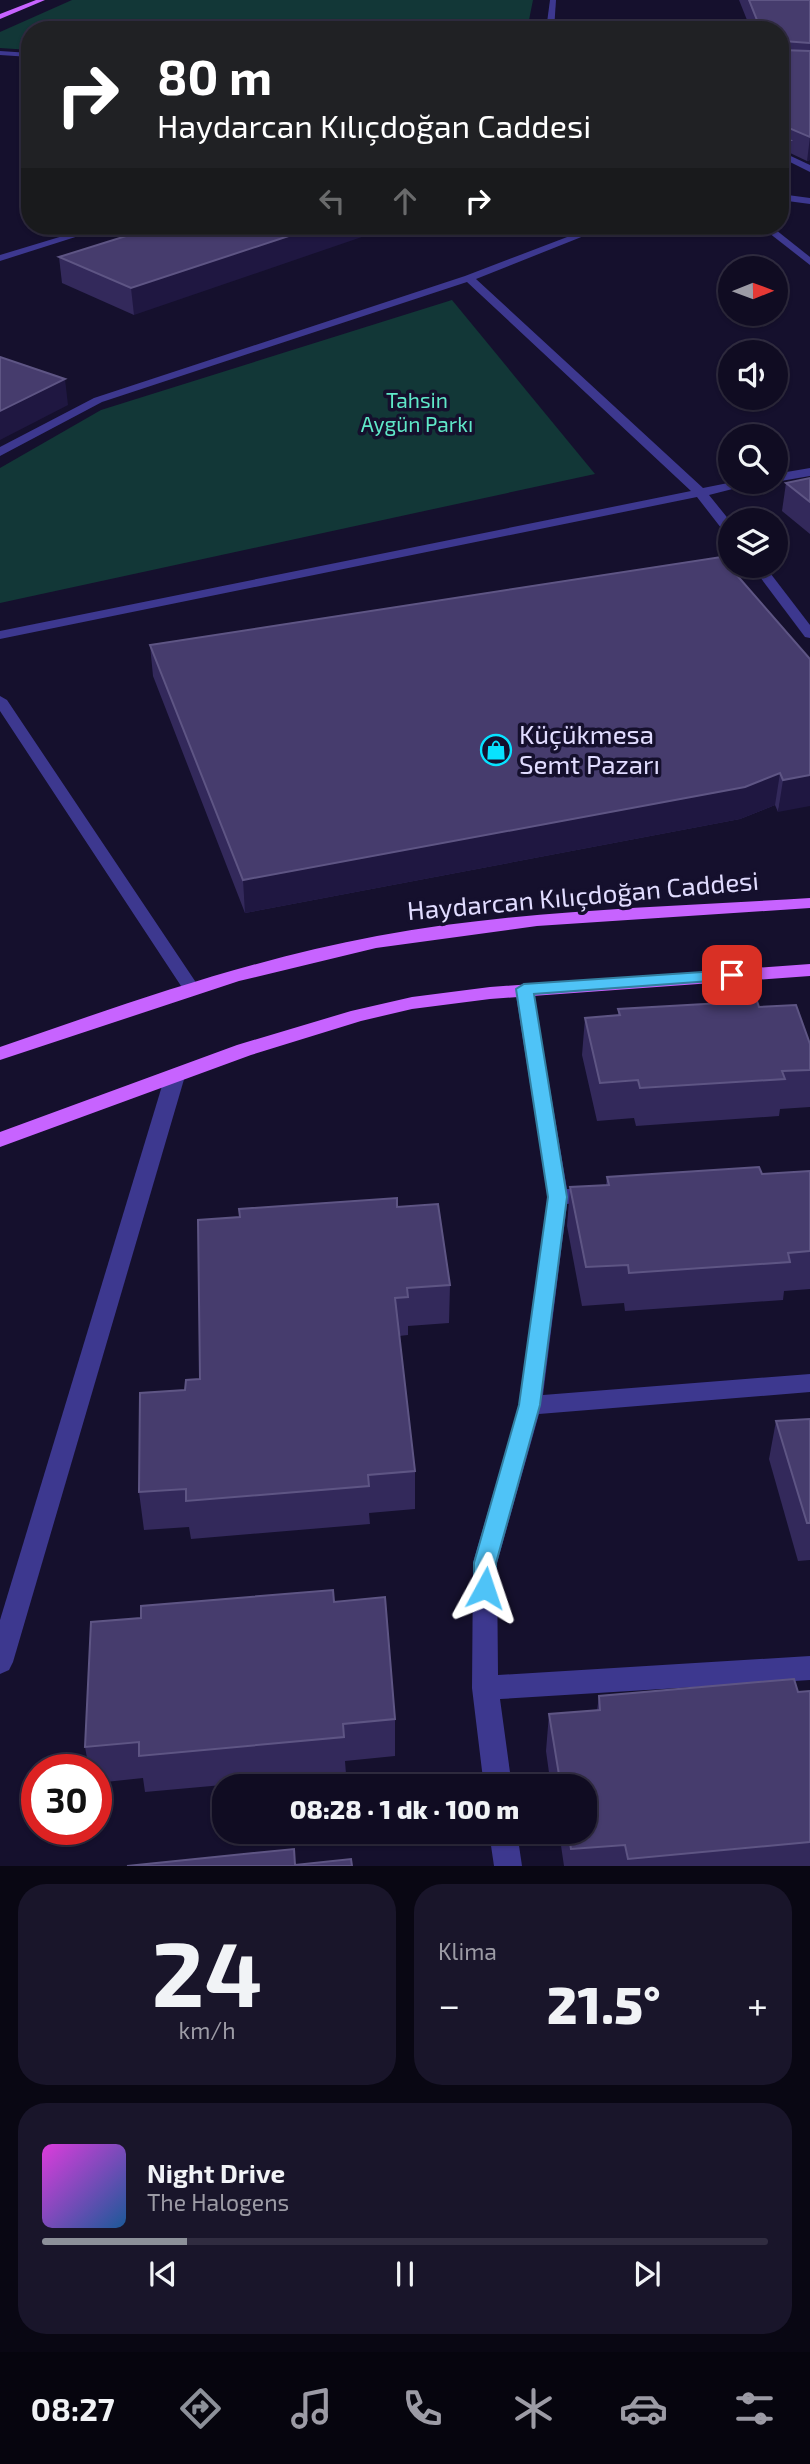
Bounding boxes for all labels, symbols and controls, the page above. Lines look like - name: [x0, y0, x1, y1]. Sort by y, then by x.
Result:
- text: 80 m: [157, 46, 272, 105]
- icon: right: [42, 49, 133, 140]
- text: Haydarcan Kılıçdoğan Caddesi: [157, 106, 591, 144]
- icon: left: [313, 182, 351, 220]
- icon: ahead: [386, 182, 424, 220]
- icon: right: [459, 182, 497, 220]
- north arrow: [718, 256, 788, 326]
- map controls: [718, 256, 788, 578]
- button: sound: [718, 340, 788, 410]
- park label: Tahsin Aygün Parkı: [361, 387, 473, 436]
- button: search: [718, 424, 788, 494]
- button: layers: [718, 508, 788, 578]
- place label: Küçükmesa Semt Pazarı: [519, 718, 660, 779]
- shop icon: Küçükmesa Semt Pazarı: [479, 733, 513, 767]
- street label: Haydarcan Kılıçdoğan Caddesi: [406, 864, 760, 927]
- pin: [702, 945, 762, 1005]
- icon: arrive: [713, 956, 751, 994]
- position arrow: [448, 1551, 522, 1625]
- speed limit sign: 30: [21, 1754, 112, 1845]
- text: 08:28 · 1 dk · 100 m: [290, 1793, 519, 1824]
- text: 24: [152, 1916, 262, 2025]
- text: Klima: [438, 1937, 497, 1965]
- text: 21.5°: [547, 1972, 661, 2034]
- text: −: [438, 1981, 460, 2027]
- text: +: [747, 1981, 768, 2027]
- text: km/h: [178, 2016, 236, 2044]
- text: Night Drive: [147, 2157, 285, 2188]
- text: The Halogens: [147, 2188, 289, 2216]
- icon: previous: [144, 2255, 182, 2293]
- icon: pause: [386, 2255, 424, 2293]
- icon: next: [628, 2255, 666, 2293]
- icon: directions: [176, 2384, 225, 2433]
- icon: music: [287, 2384, 336, 2433]
- icon: phone: [398, 2384, 447, 2433]
- icon: climate: [509, 2384, 558, 2433]
- icon: car: [619, 2384, 668, 2433]
- icon: filters: [730, 2384, 779, 2433]
- text: 08:27: [31, 2389, 115, 2427]

